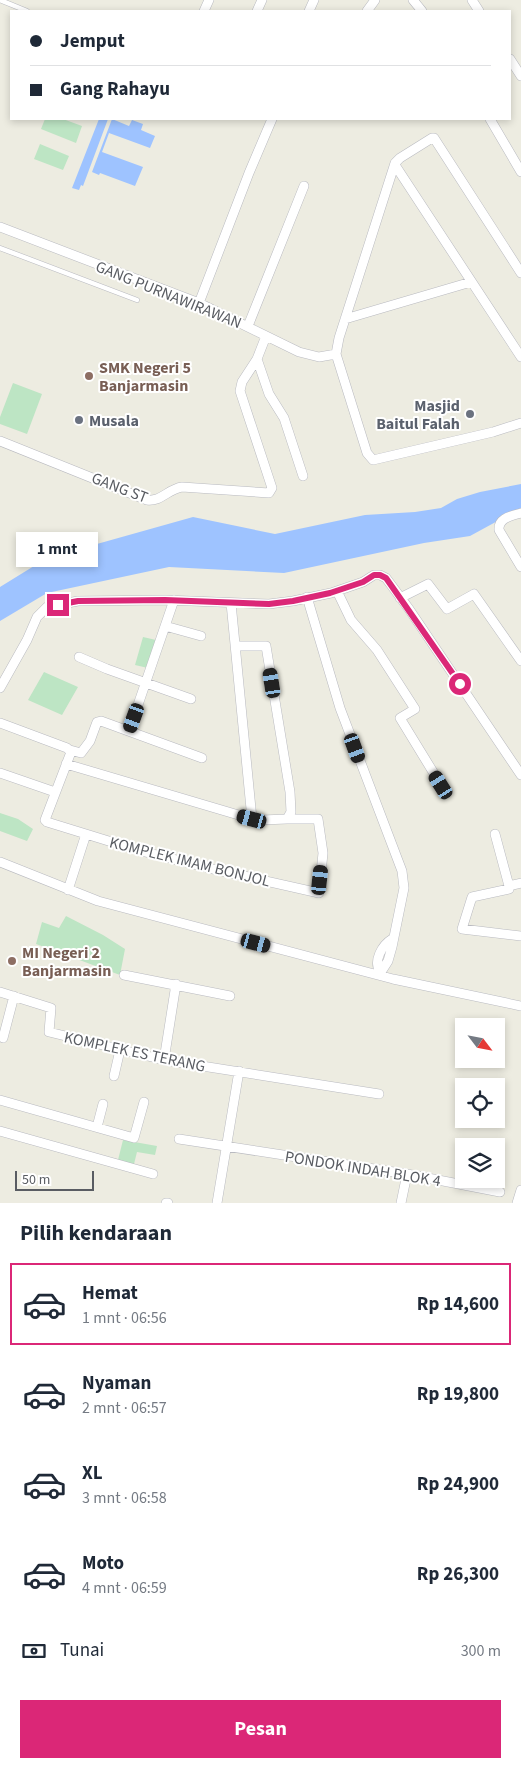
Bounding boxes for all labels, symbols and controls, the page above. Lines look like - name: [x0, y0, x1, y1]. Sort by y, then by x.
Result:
- text: Jemput: [60, 28, 125, 55]
- text: Gang Rahayu: [60, 76, 170, 103]
- street label: GANG PURNAWIRAWAN: [92, 256, 245, 334]
- place label: SMK Negeri 5 Banjarmasin: [99, 357, 191, 397]
- marker: SMK Negeri 5 Banjarmasin: [83, 370, 95, 382]
- place label: Masjid Baitul Falah: [376, 395, 460, 435]
- marker: Masjid Baitul Falah: [464, 408, 476, 420]
- place label: Musala: [89, 410, 139, 432]
- marker: Musala: [73, 414, 85, 426]
- street label: GANG ST: [88, 467, 151, 509]
- callout: 1 mnt: [17, 532, 99, 568]
- text: 1 mnt: [37, 538, 77, 560]
- route end: [47, 594, 69, 616]
- car: [262, 667, 281, 699]
- route start: [449, 673, 471, 695]
- car: [121, 701, 146, 735]
- car: [342, 731, 367, 765]
- car: [426, 768, 455, 802]
- car: [235, 808, 268, 830]
- street label: KOMPLEK IMAM BONJOL: [107, 831, 273, 893]
- car: [310, 864, 329, 896]
- car: [239, 932, 272, 954]
- place label: MI Negeri 2 Banjarmasin: [22, 942, 111, 982]
- marker: MI Negeri 2 Banjarmasin: [6, 955, 18, 967]
- north arrow: [455, 1018, 505, 1068]
- map controls: [455, 1018, 505, 1188]
- street label: KOMPLEK ES TERANG: [62, 1026, 208, 1078]
- button: locate: [455, 1078, 505, 1128]
- button: layers: [455, 1138, 505, 1188]
- street label: PONDOK INDAH BLOK 4: [283, 1146, 442, 1192]
- scale bar: [15, 1168, 94, 1191]
- text: 50 m: [22, 1170, 50, 1190]
- text: Pilih kendaraan: [20, 1217, 172, 1249]
- text: Hemat: [82, 1280, 138, 1307]
- icon: car: [22, 1282, 67, 1327]
- text: Rp 14,600: [417, 1291, 499, 1318]
- text: 1 mnt · 06:56: [82, 1307, 167, 1329]
- text: Nyaman: [82, 1370, 151, 1397]
- icon: car: [22, 1372, 67, 1417]
- text: Rp 19,800: [417, 1381, 499, 1408]
- text: 2 mnt · 06:57: [82, 1397, 167, 1419]
- text: XL: [82, 1460, 103, 1487]
- icon: car: [22, 1462, 67, 1507]
- text: Rp 24,900: [417, 1471, 499, 1498]
- text: 3 mnt · 06:58: [82, 1487, 167, 1509]
- text: Moto: [82, 1550, 124, 1577]
- icon: car: [22, 1552, 67, 1597]
- text: Rp 26,300: [417, 1561, 499, 1588]
- text: 4 mnt · 06:59: [82, 1577, 167, 1599]
- icon: cash: [20, 1637, 48, 1665]
- text: Tunai: [60, 1637, 104, 1664]
- text: 300 m: [461, 1640, 501, 1662]
- button: Pesan: [20, 1700, 501, 1758]

